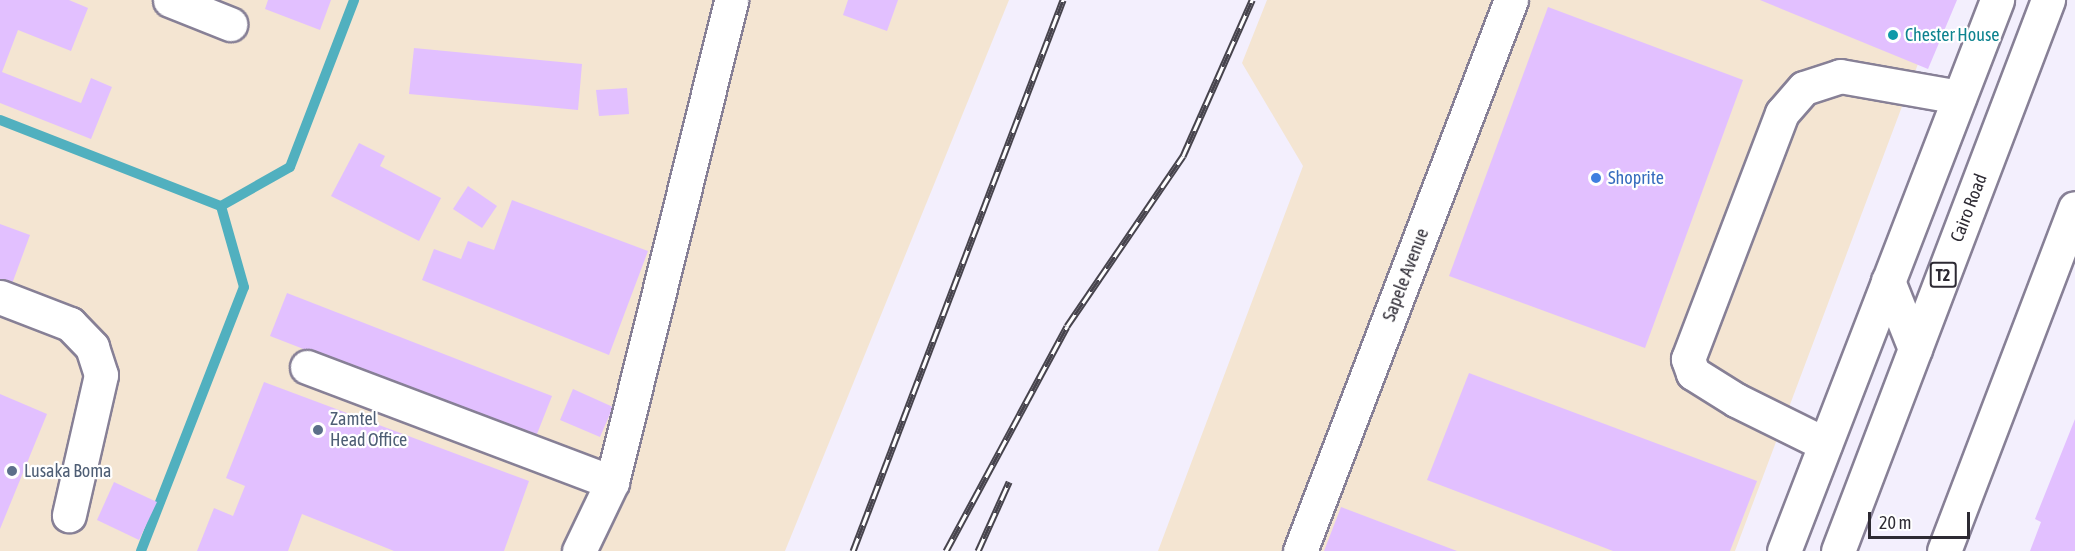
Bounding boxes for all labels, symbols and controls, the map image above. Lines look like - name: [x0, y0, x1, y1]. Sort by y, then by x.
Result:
- place label: Chester House: [1905, 24, 1999, 46]
- marker: Chester House: [1886, 28, 1900, 42]
- place label: Shoprite: [1608, 167, 1664, 189]
- marker: Shoprite: [1589, 171, 1603, 185]
- street label: Cairo Road: [1946, 171, 1992, 245]
- street label: Sapele Avenue: [1378, 226, 1434, 324]
- road number: T2: [1930, 262, 1956, 288]
- place label: Zamtel Head Office: [330, 409, 407, 452]
- marker: Zamtel Head Office: [311, 423, 325, 437]
- place label: Lusaka Boma: [24, 460, 111, 482]
- marker: Lusaka Boma: [5, 464, 19, 478]
- scale bar: [1871, 500, 1973, 538]
- text: 20 m: [1879, 512, 1911, 533]

